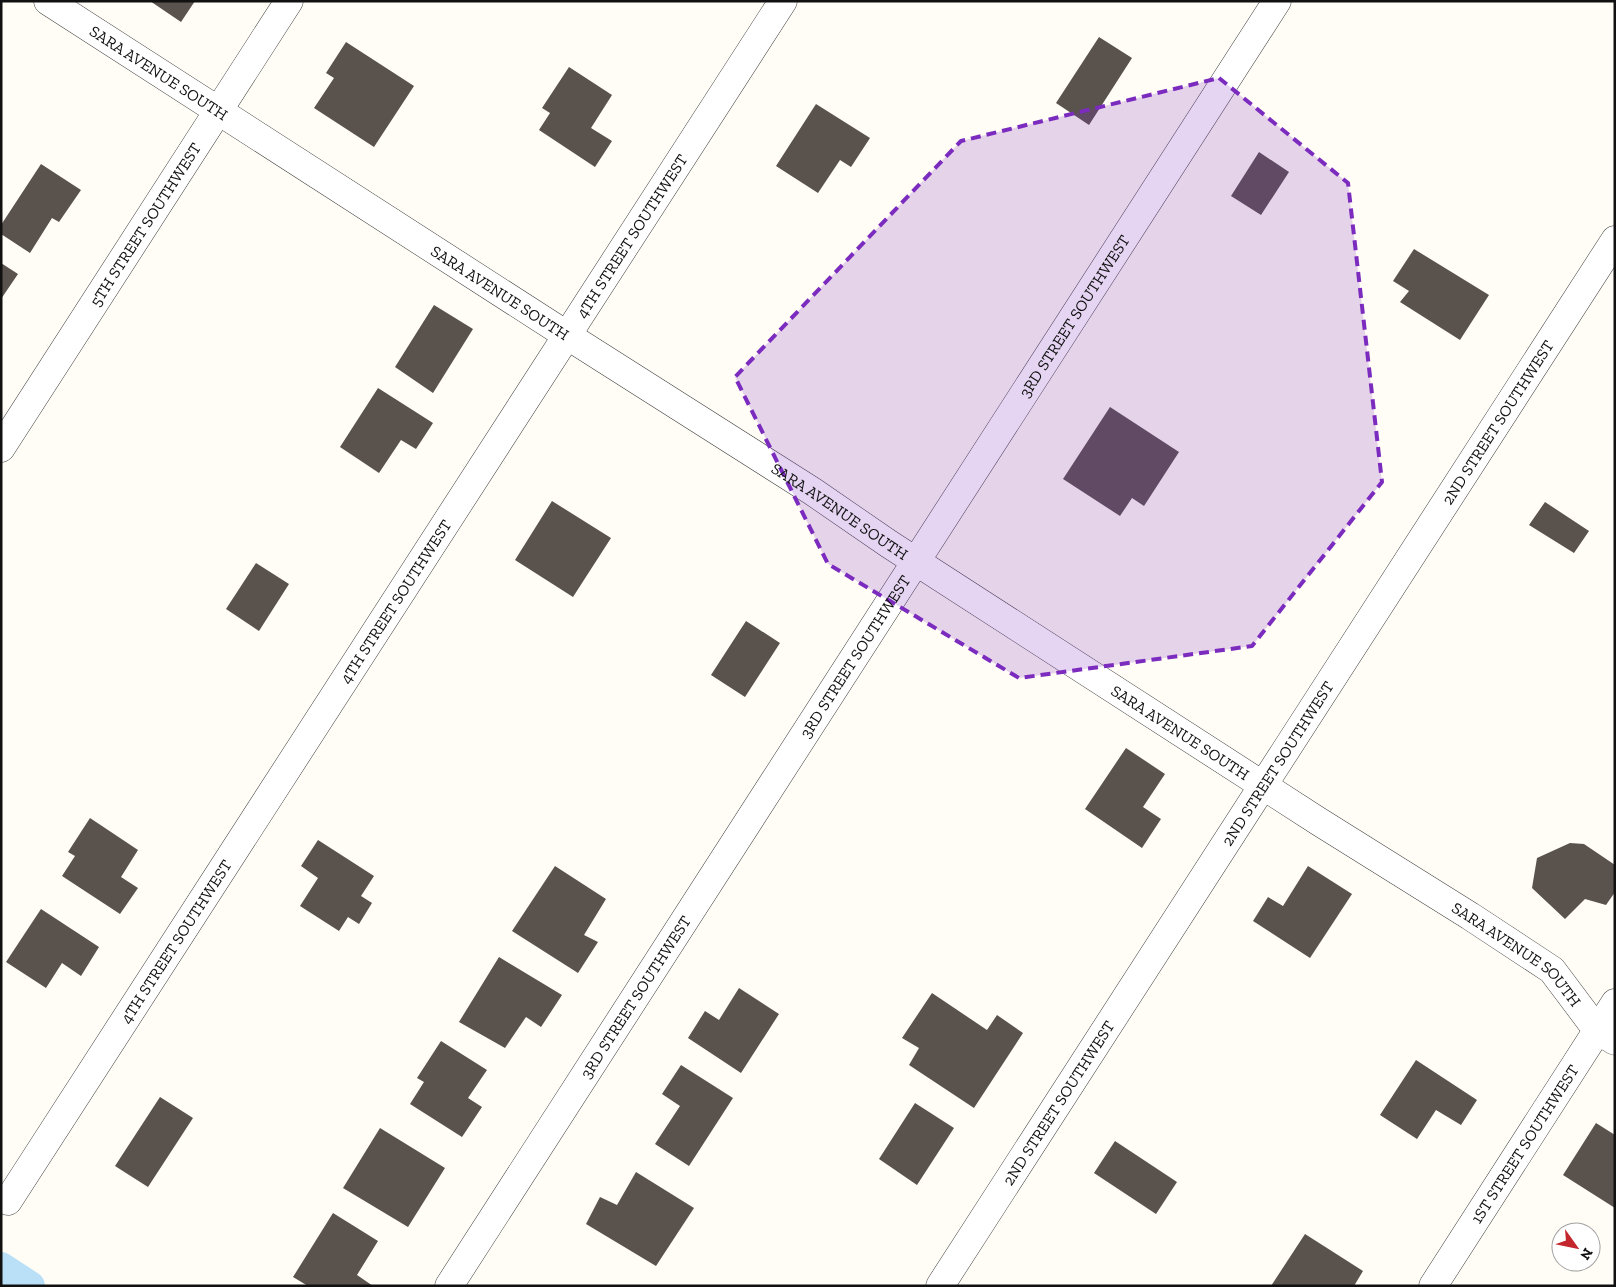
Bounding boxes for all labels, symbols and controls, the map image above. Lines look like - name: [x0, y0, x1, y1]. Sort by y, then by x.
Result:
- street label: SARA AVENUE SOUTH: [86, 21, 231, 124]
- street label: 5TH STREET SOUTHWEST: [86, 139, 205, 310]
- street label: 4TH STREET SOUTHWEST: [572, 151, 692, 321]
- street label: 3RD STREET SOUTHWEST: [1015, 231, 1134, 401]
- street label: SARA AVENUE SOUTH: [427, 241, 573, 344]
- street label: 2ND STREET SOUTHWEST: [1438, 337, 1558, 508]
- street label: SARA AVENUE SOUTH: [768, 459, 912, 564]
- street label: 4TH STREET SOUTHWEST: [336, 516, 456, 687]
- street label: 3RD STREET SOUTHWEST: [796, 572, 914, 741]
- street label: 2ND STREET SOUTHWEST: [1218, 678, 1338, 849]
- street label: SARA AVENUE SOUTH: [1108, 681, 1253, 784]
- street label: 4TH STREET SOUTHWEST: [116, 856, 236, 1027]
- street label: SARA AVENUE SOUTH: [1448, 898, 1585, 1010]
- street label: 3RD STREET SOUTHWEST: [576, 912, 695, 1082]
- street label: 2ND STREET SOUTHWEST: [999, 1017, 1119, 1189]
- street label: 1ST STREET SOUTHWEST: [1467, 1061, 1583, 1227]
- north arrow: [1551, 1222, 1601, 1272]
- text: N: [1576, 1245, 1597, 1263]

